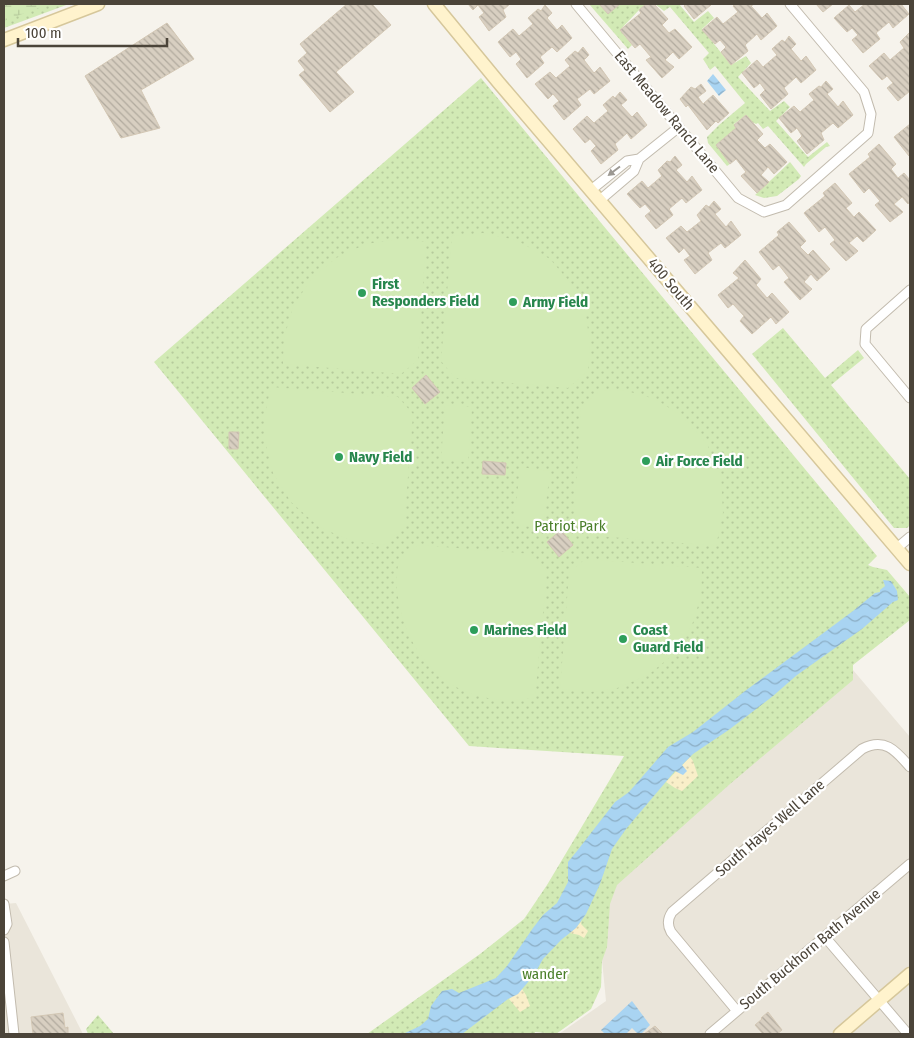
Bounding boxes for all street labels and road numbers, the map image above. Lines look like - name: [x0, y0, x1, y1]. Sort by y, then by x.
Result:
- street label: East Meadow Ranch Lane: [611, 47, 723, 177]
- street label: 400 South: [644, 254, 698, 314]
- street label: South Hayes Well Lane: [712, 776, 828, 880]
- street label: South Buckhorn Bath Avenue: [736, 885, 884, 1013]

